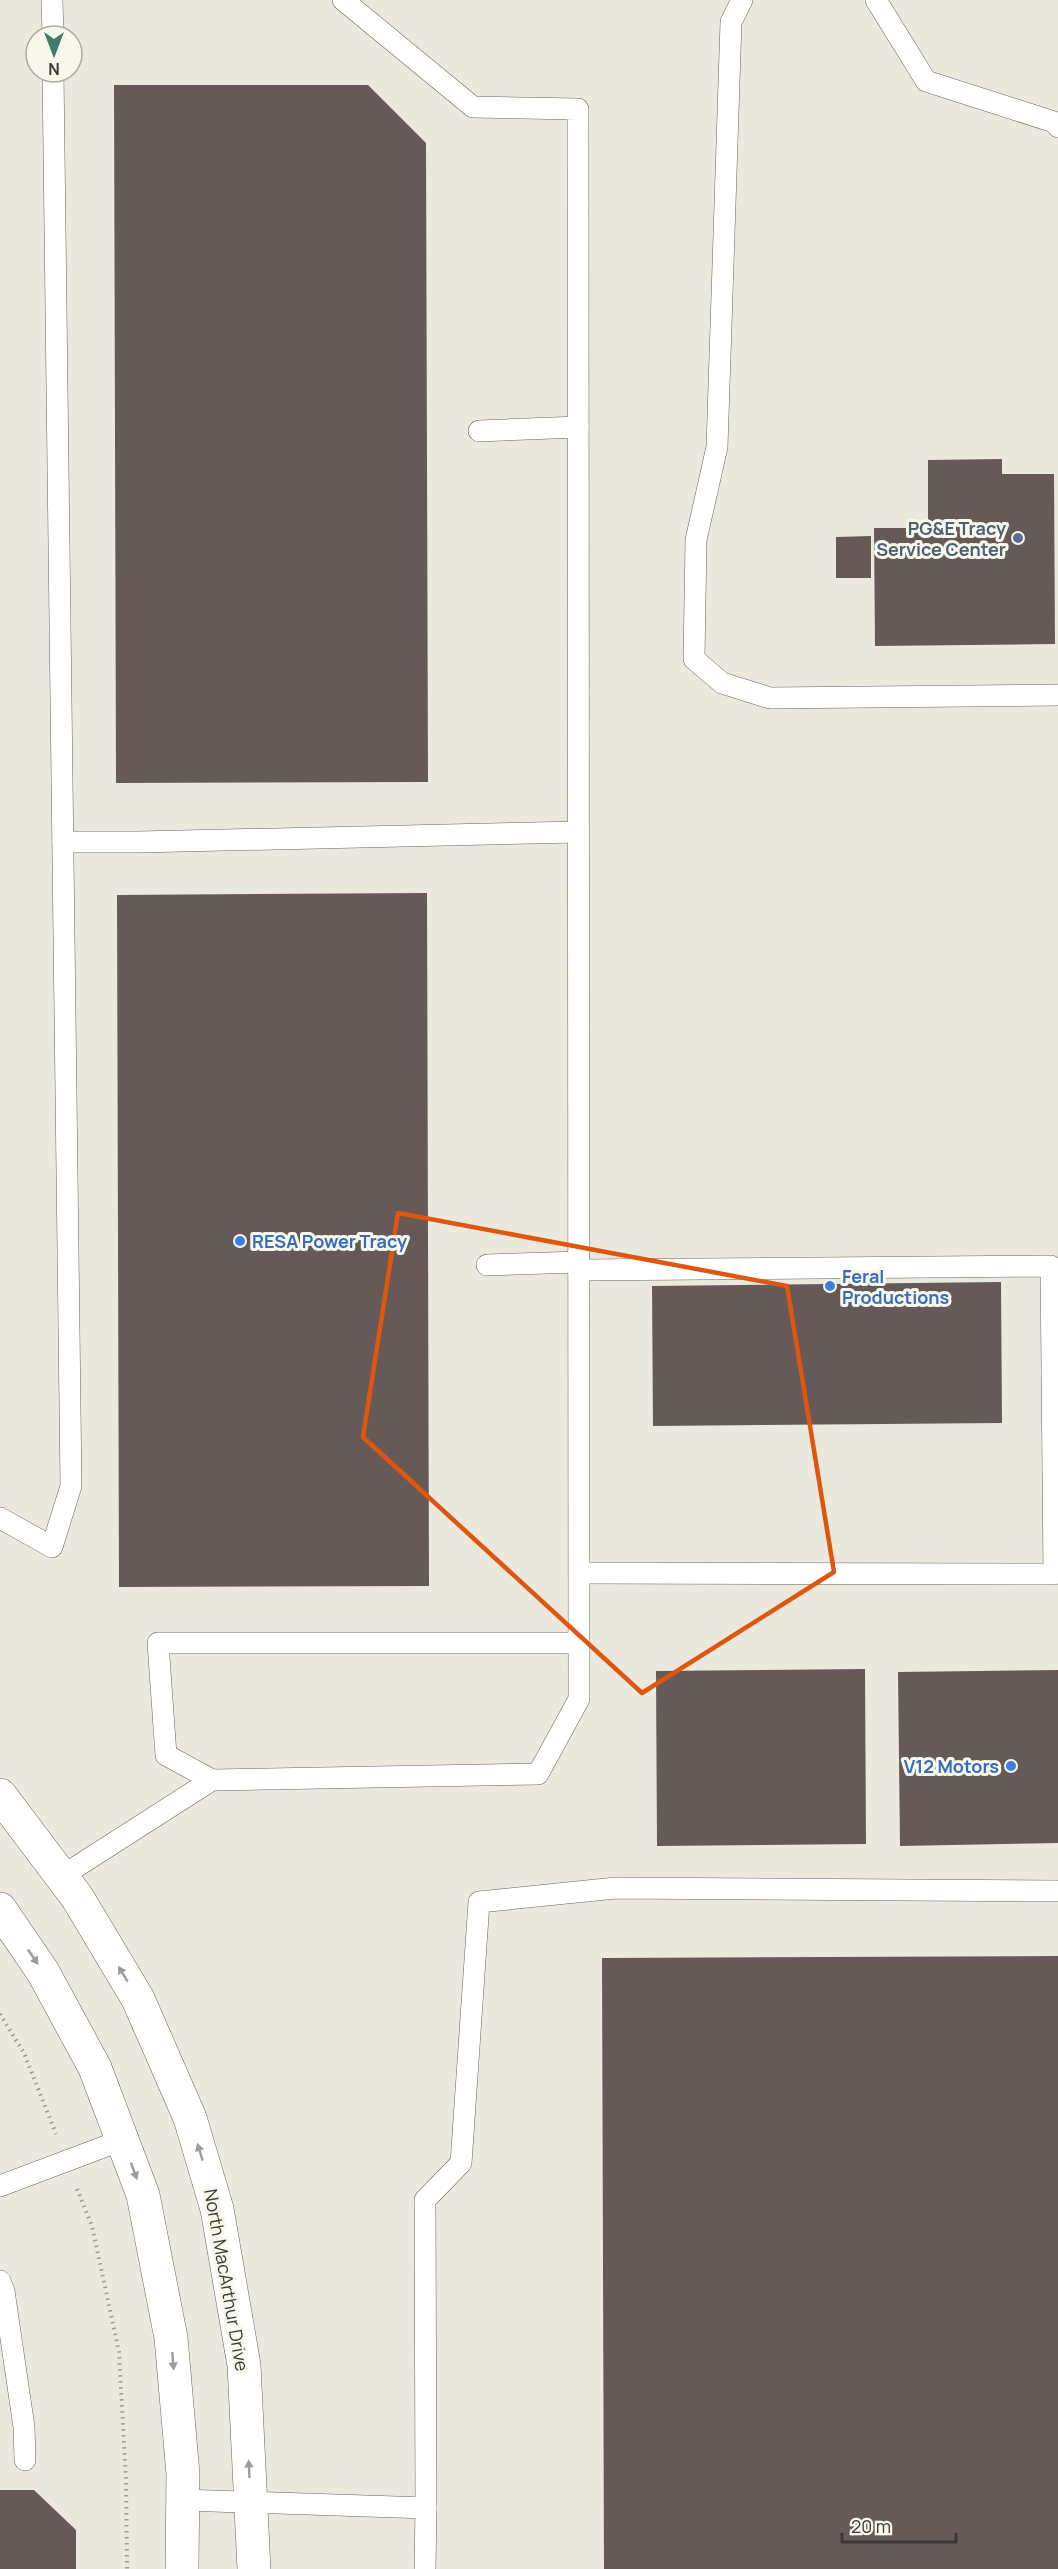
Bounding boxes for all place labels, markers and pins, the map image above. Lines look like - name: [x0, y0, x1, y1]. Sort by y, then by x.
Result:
- place label: PG&E Tracy Service Center: [876, 516, 1006, 561]
- marker: PG&E Tracy Service Center: [1011, 531, 1025, 545]
- place label: RESA Power Tracy: [252, 1229, 407, 1253]
- marker: RESA Power Tracy: [233, 1234, 247, 1248]
- place label: Feral Productions: [842, 1264, 950, 1309]
- marker: Feral Productions: [823, 1279, 837, 1293]
- place label: V12 Motors: [904, 1754, 999, 1778]
- marker: V12 Motors: [1004, 1759, 1018, 1773]

